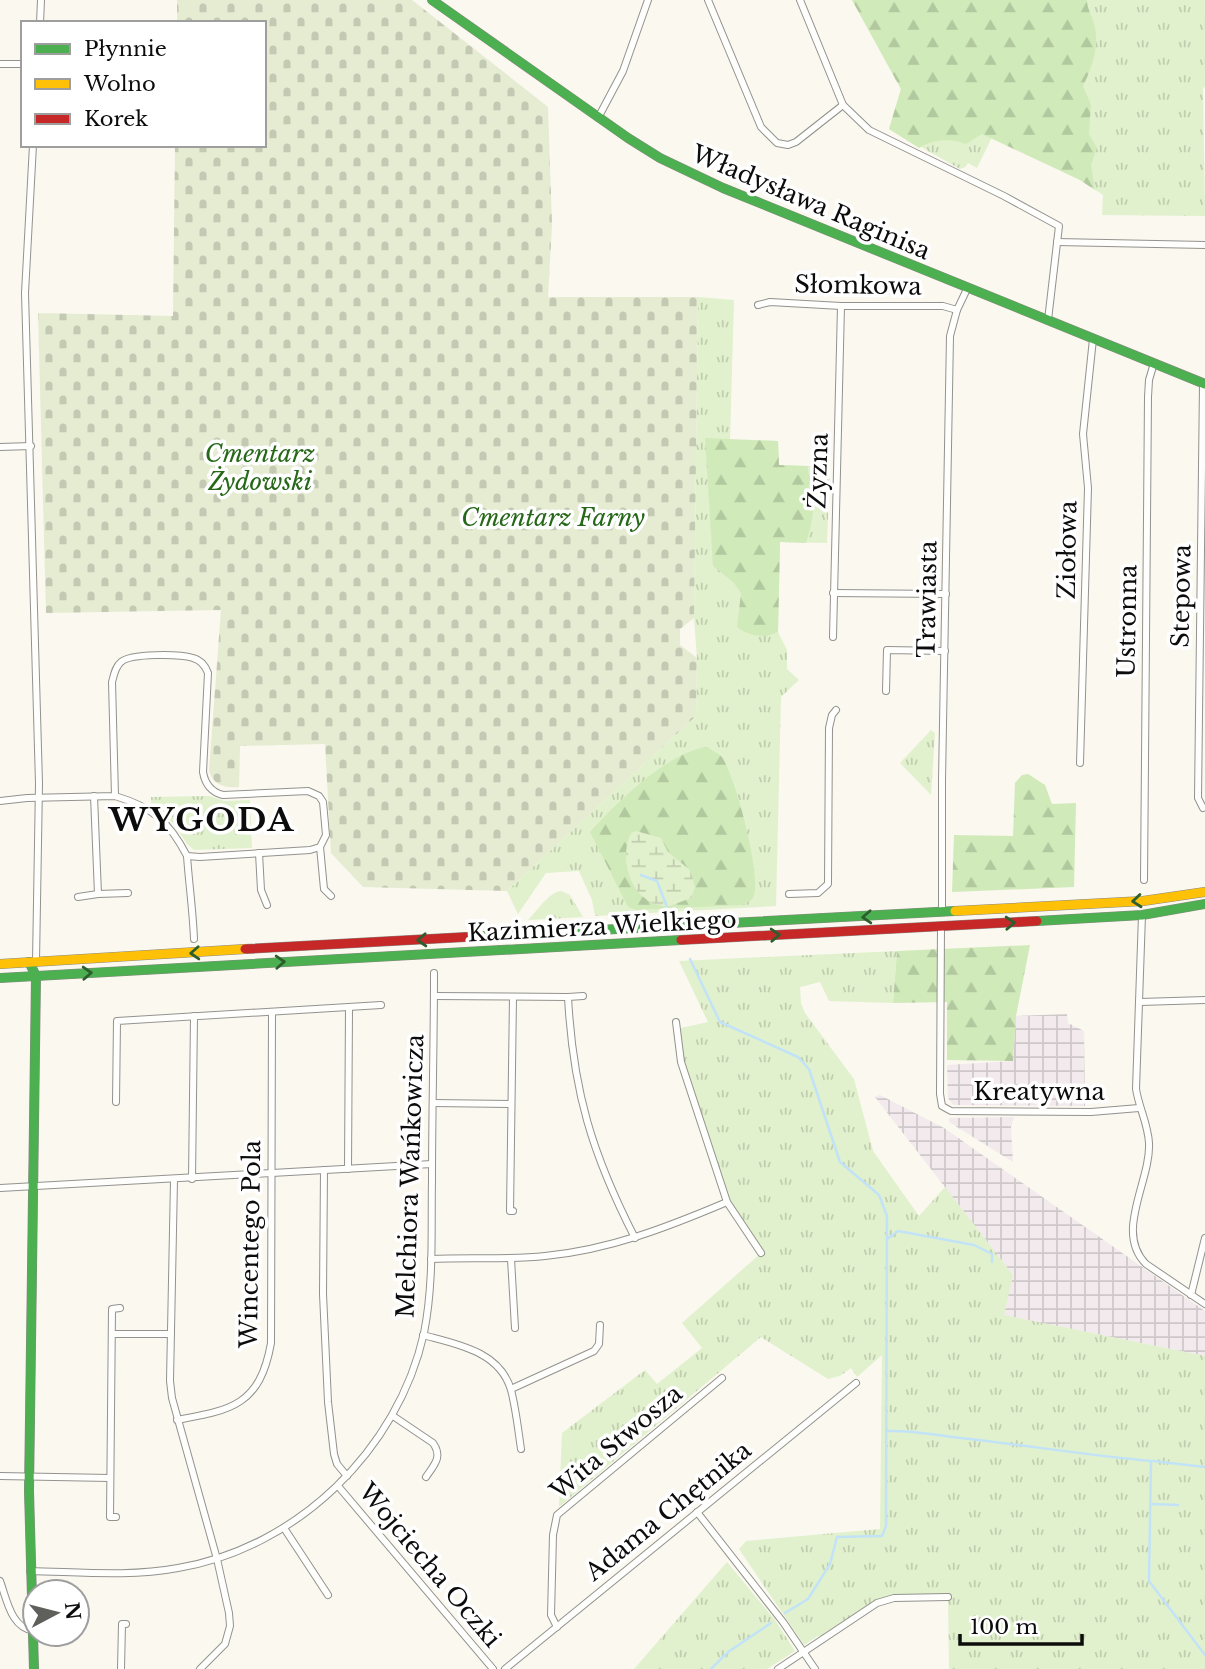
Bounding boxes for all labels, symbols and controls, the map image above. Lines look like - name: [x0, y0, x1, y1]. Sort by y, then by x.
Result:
- legend: [21, 21, 266, 147]
- text: Płynnie: [84, 36, 167, 62]
- text: Wolno: [83, 71, 156, 97]
- text: Korek: [84, 106, 148, 132]
- street label: Władysława Raginisa: [686, 138, 935, 266]
- street label: Słomkowa: [794, 269, 923, 301]
- street label: Żyzna: [802, 432, 834, 509]
- park label: Cmentarz Żydowski: [205, 439, 315, 496]
- street label: Ziołowa: [1052, 500, 1082, 600]
- park label: Cmentarz Farny: [461, 503, 645, 532]
- street label: Trawiasta: [911, 540, 943, 658]
- street label: Stepowa: [1166, 543, 1196, 648]
- street label: Ustronna: [1112, 564, 1142, 678]
- district label: WYGODA: [108, 800, 295, 840]
- one-way arrow: [1132, 893, 1143, 908]
- street label: Kazimierza Wielkiego: [467, 904, 737, 948]
- one-way arrow: [861, 909, 872, 924]
- one-way arrow: [1004, 915, 1015, 930]
- one-way arrow: [770, 928, 781, 943]
- one-way arrow: [416, 932, 427, 947]
- one-way arrow: [189, 945, 200, 960]
- one-way arrow: [275, 955, 286, 970]
- one-way arrow: [82, 965, 93, 980]
- street label: Melchiora Wańkowicza: [391, 1033, 429, 1318]
- street label: Kreatywna: [973, 1077, 1106, 1106]
- street label: Wincentego Pola: [234, 1139, 266, 1349]
- street label: Wita Stwosza: [544, 1378, 688, 1506]
- street label: Adama Chętnika: [579, 1435, 757, 1587]
- street label: Wojciecha Oczki: [352, 1476, 507, 1653]
- north arrow: [21, 1578, 91, 1648]
- text: N: [60, 1601, 85, 1621]
- scale bar: [960, 1602, 1082, 1646]
- text: 100 m: [970, 1614, 1038, 1640]

